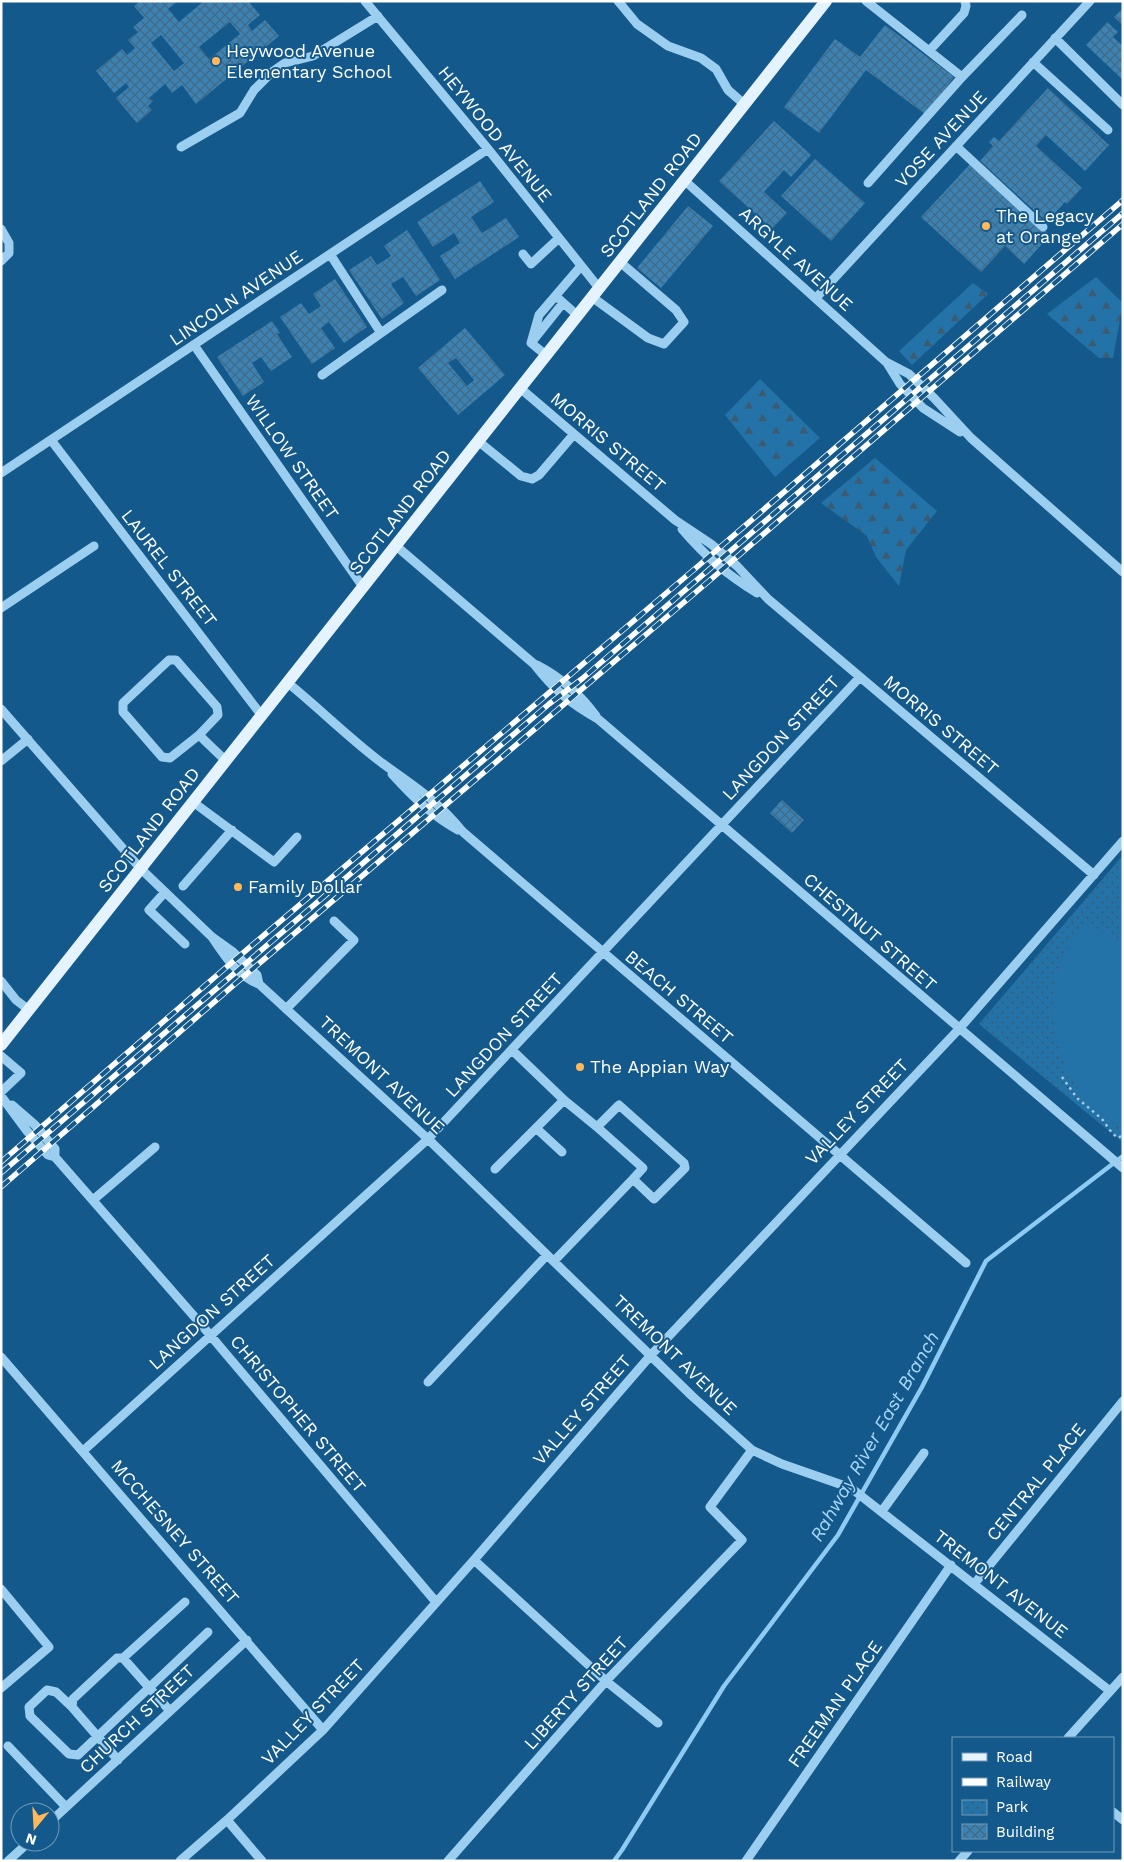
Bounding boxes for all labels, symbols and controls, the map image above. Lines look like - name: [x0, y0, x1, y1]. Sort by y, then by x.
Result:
- place label: Heywood Avenue Elementary School: [226, 40, 392, 82]
- marker: Heywood Avenue Elementary School: [210, 55, 222, 67]
- street label: HEYWOOD AVENUE: [434, 61, 557, 206]
- street label: VOSE AVENUE: [890, 86, 991, 191]
- street label: SCOTLAND ROAD: [595, 128, 706, 261]
- street label: ARGYLE AVENUE: [735, 202, 857, 315]
- place label: The Legacy at Orange: [996, 205, 1095, 247]
- marker: The Legacy at Orange: [980, 220, 992, 232]
- street label: LINCOLN AVENUE: [165, 245, 306, 350]
- street label: MORRIS STREET: [547, 387, 670, 496]
- street label: WILLOW STREET: [241, 390, 343, 523]
- street label: SCOTLAND ROAD: [344, 445, 455, 578]
- street label: LAUREL STREET: [117, 505, 222, 630]
- street label: MORRIS STREET: [880, 670, 1003, 779]
- street label: LANGDON STREET: [718, 671, 844, 804]
- street label: SCOTLAND ROAD: [93, 763, 204, 896]
- street label: CHESTNUT STREET: [800, 868, 941, 995]
- place label: Family Dollar: [248, 876, 363, 897]
- marker: Family Dollar: [232, 881, 244, 893]
- street label: BEACH STREET: [621, 945, 738, 1048]
- street label: LANGDON STREET: [441, 968, 567, 1101]
- street label: TREMONT AVENUE: [315, 1011, 449, 1138]
- street label: VALLEY STREET: [801, 1054, 912, 1169]
- place label: The Appian Way: [590, 1056, 730, 1077]
- marker: The Appian Way: [574, 1061, 586, 1073]
- street label: LANGDON STREET: [144, 1249, 279, 1374]
- street label: TREMONT AVENUE: [609, 1290, 741, 1419]
- water label: Rahway River East Branch: [805, 1327, 944, 1545]
- street label: CHRISTOPHER STREET: [226, 1331, 371, 1497]
- street label: VALLEY STREET: [528, 1350, 635, 1469]
- street label: CENTRAL PLACE: [982, 1419, 1089, 1545]
- street label: MCCHESNEY STREET: [107, 1455, 244, 1608]
- street label: TREMONT AVENUE: [930, 1525, 1072, 1642]
- street label: LIBERTY STREET: [519, 1632, 632, 1754]
- street label: FREEMAN PLACE: [783, 1636, 886, 1771]
- street label: VALLEY STREET: [257, 1654, 368, 1769]
- street label: CHURCH STREET: [75, 1660, 199, 1777]
- legend: [952, 1737, 1114, 1852]
- text: Road: [996, 1748, 1033, 1766]
- text: Railway: [996, 1773, 1051, 1791]
- text: Park: [996, 1798, 1029, 1816]
- north arrow: [10, 1802, 60, 1852]
- text: Building: [996, 1823, 1054, 1841]
- text: N: [24, 1830, 38, 1849]

